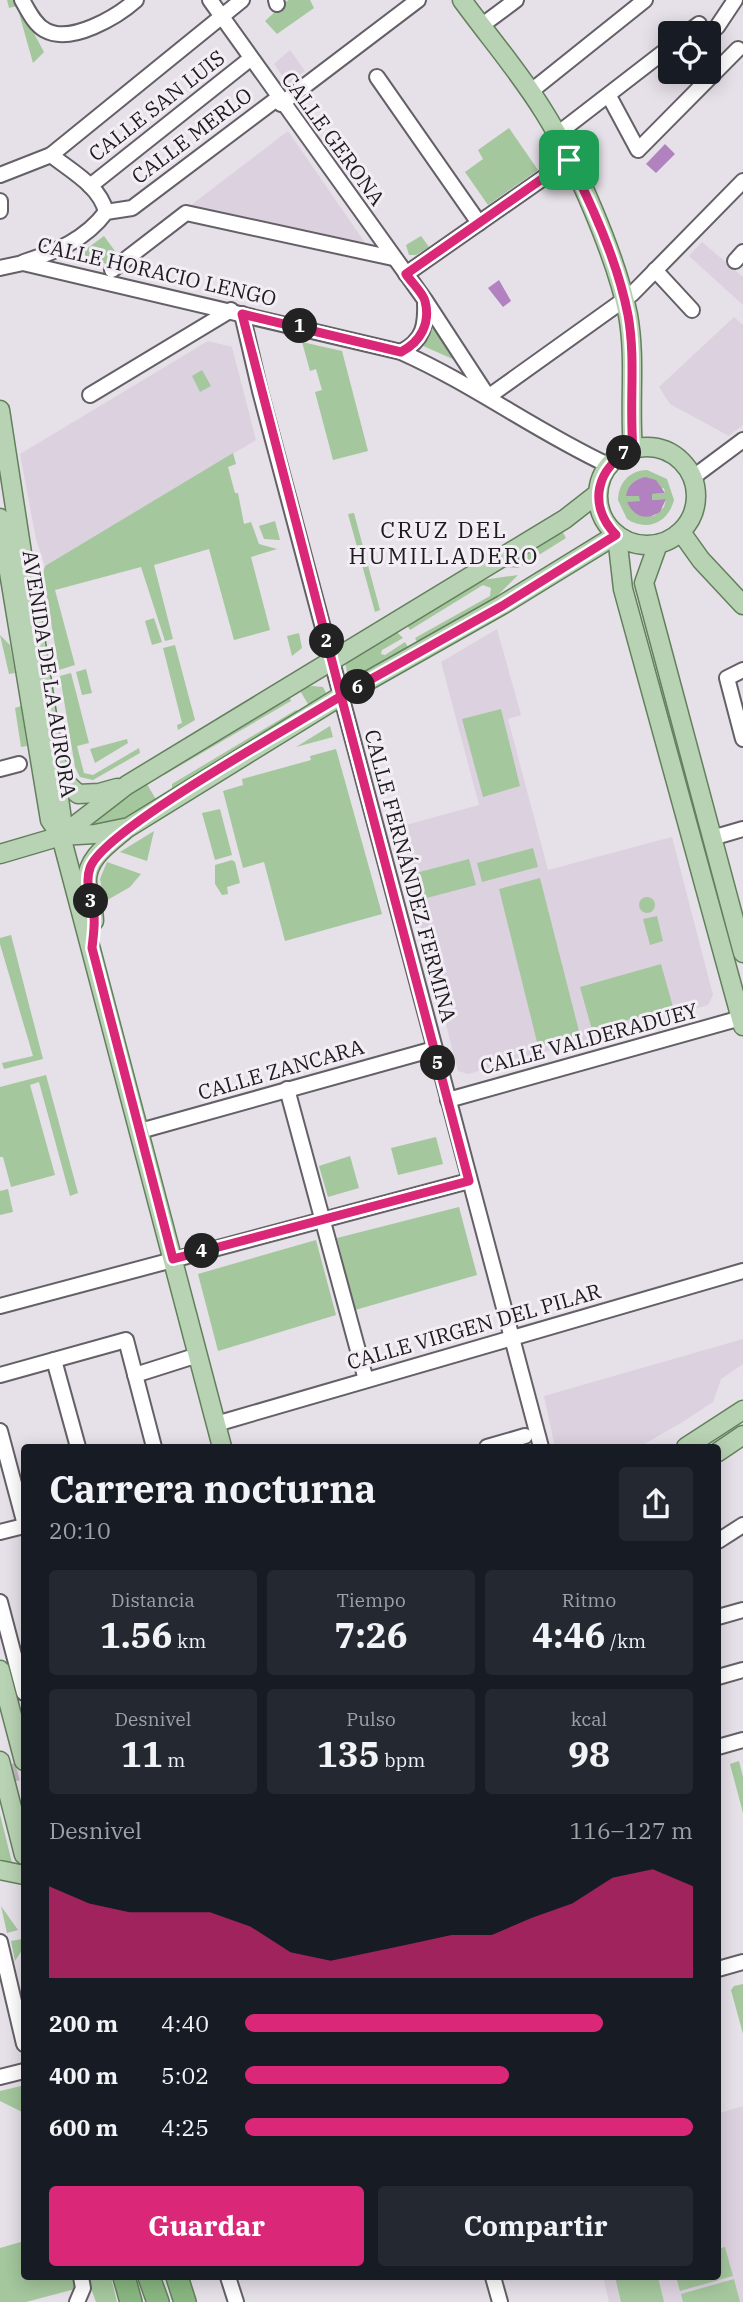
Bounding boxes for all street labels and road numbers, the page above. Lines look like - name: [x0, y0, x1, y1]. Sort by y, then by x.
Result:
- street label: CALLE SAN LUIS: [83, 43, 230, 167]
- street label: CALLE GERONA: [276, 66, 392, 211]
- street label: CALLE MERLO: [125, 81, 257, 190]
- street label: CALLE HORACIO LENGO: [35, 230, 279, 312]
- street label: AVENIDA DE LA AURORA: [17, 548, 83, 800]
- street label: CALLE FERNÁNDEZ FERMINA: [358, 726, 464, 1026]
- street label: CALLE VALDERADUEY: [477, 995, 701, 1081]
- street label: CALLE ZANCARA: [194, 1032, 368, 1106]
- street label: CALLE VIRGEN DEL PILAR: [343, 1276, 604, 1376]

